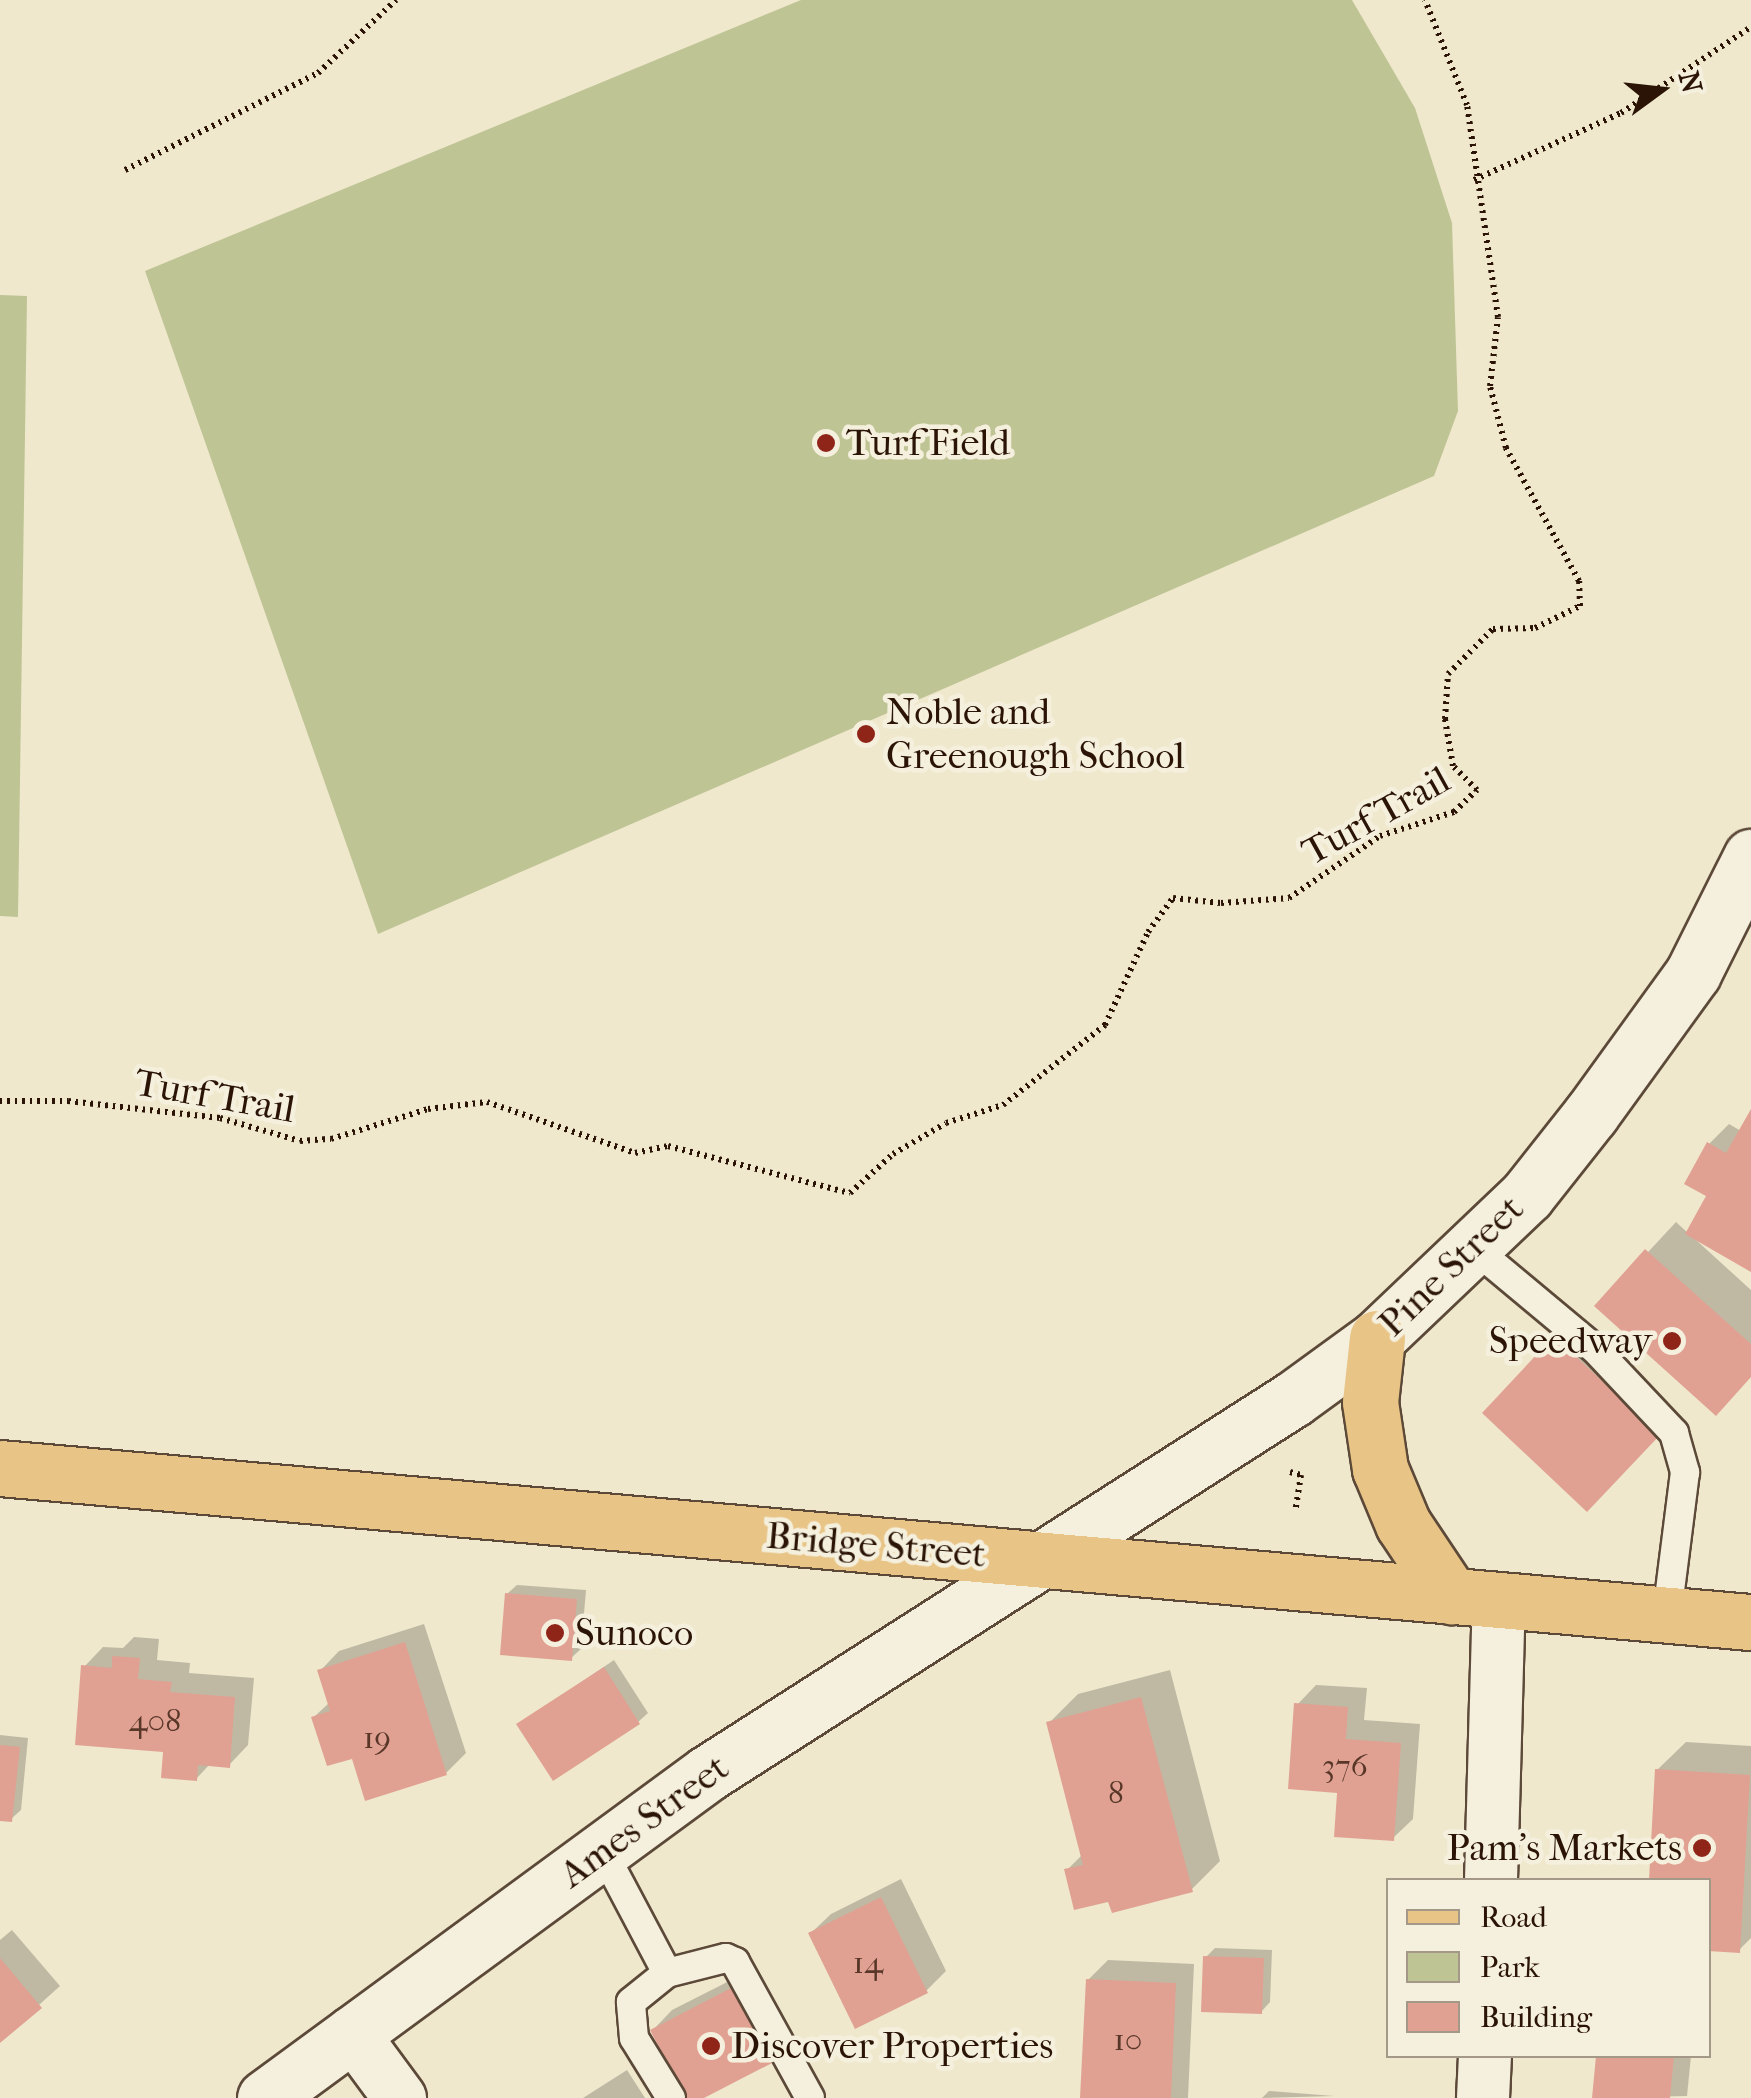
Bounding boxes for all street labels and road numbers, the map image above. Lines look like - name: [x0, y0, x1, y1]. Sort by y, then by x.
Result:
- street label: Turf Trail: [1294, 757, 1458, 875]
- street label: Turf Trail: [131, 1060, 299, 1132]
- street label: Pine Street: [1369, 1186, 1533, 1346]
- street label: Bridge Street: [764, 1513, 988, 1577]
- street label: Ames Street: [551, 1745, 737, 1897]

